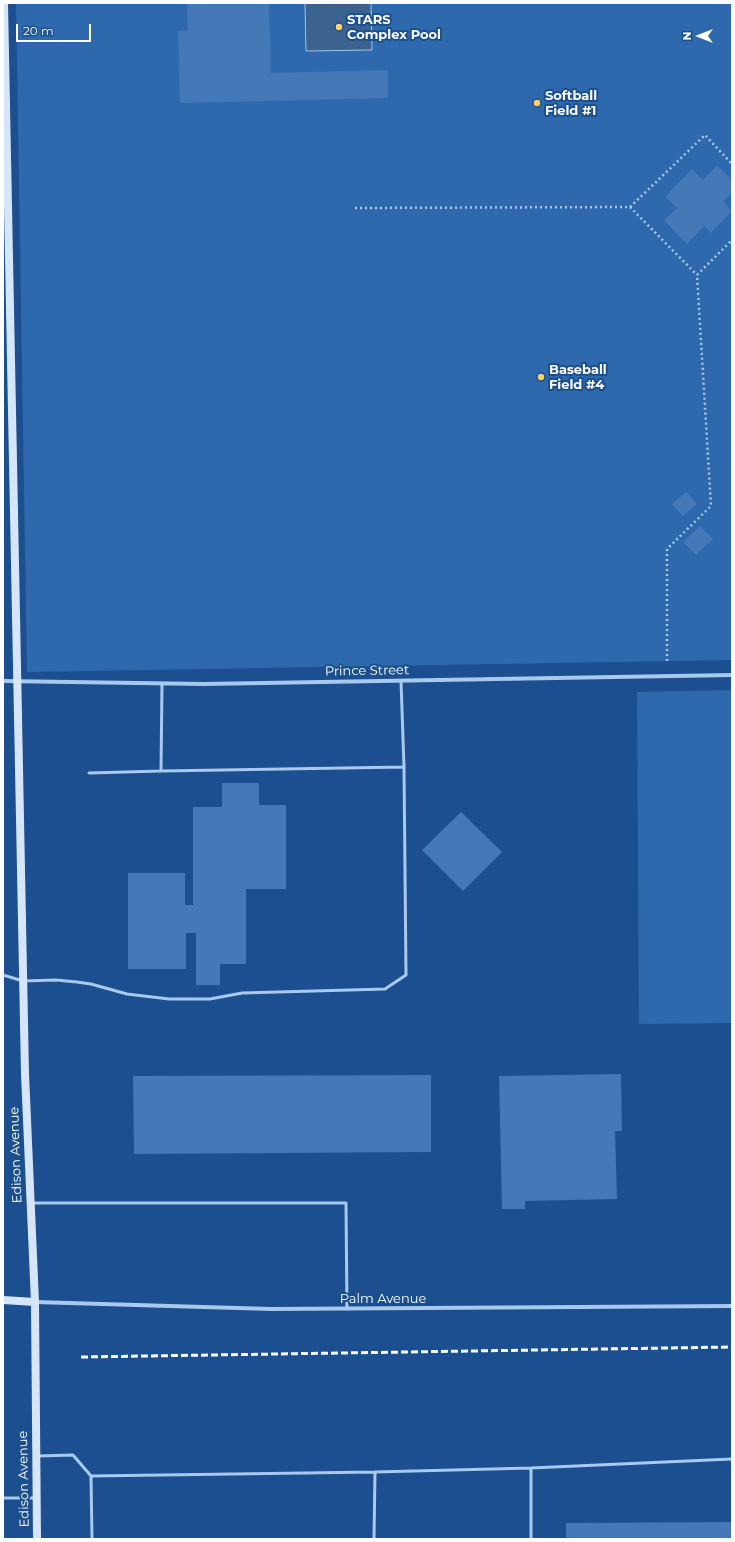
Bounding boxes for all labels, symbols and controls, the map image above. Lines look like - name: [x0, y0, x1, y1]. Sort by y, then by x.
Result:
- place label: STARS Complex Pool: [347, 12, 441, 43]
- scale bar: [18, 16, 93, 42]
- north arrow: [679, 16, 719, 56]
- marker: STARS Complex Pool: [334, 22, 344, 32]
- text: 20 m: [23, 23, 54, 38]
- text: N: [680, 32, 694, 40]
- place label: Softball Field #1: [545, 88, 597, 119]
- marker: Softball Field #1: [532, 98, 542, 108]
- place label: Baseball Field #4: [549, 362, 607, 393]
- marker: Baseball Field #4: [536, 372, 546, 382]
- street label: Prince Street: [325, 662, 409, 680]
- street label: Edison Avenue: [7, 1106, 25, 1204]
- street label: Palm Avenue: [340, 1291, 426, 1307]
- street label: Edison Avenue: [15, 1431, 33, 1527]

